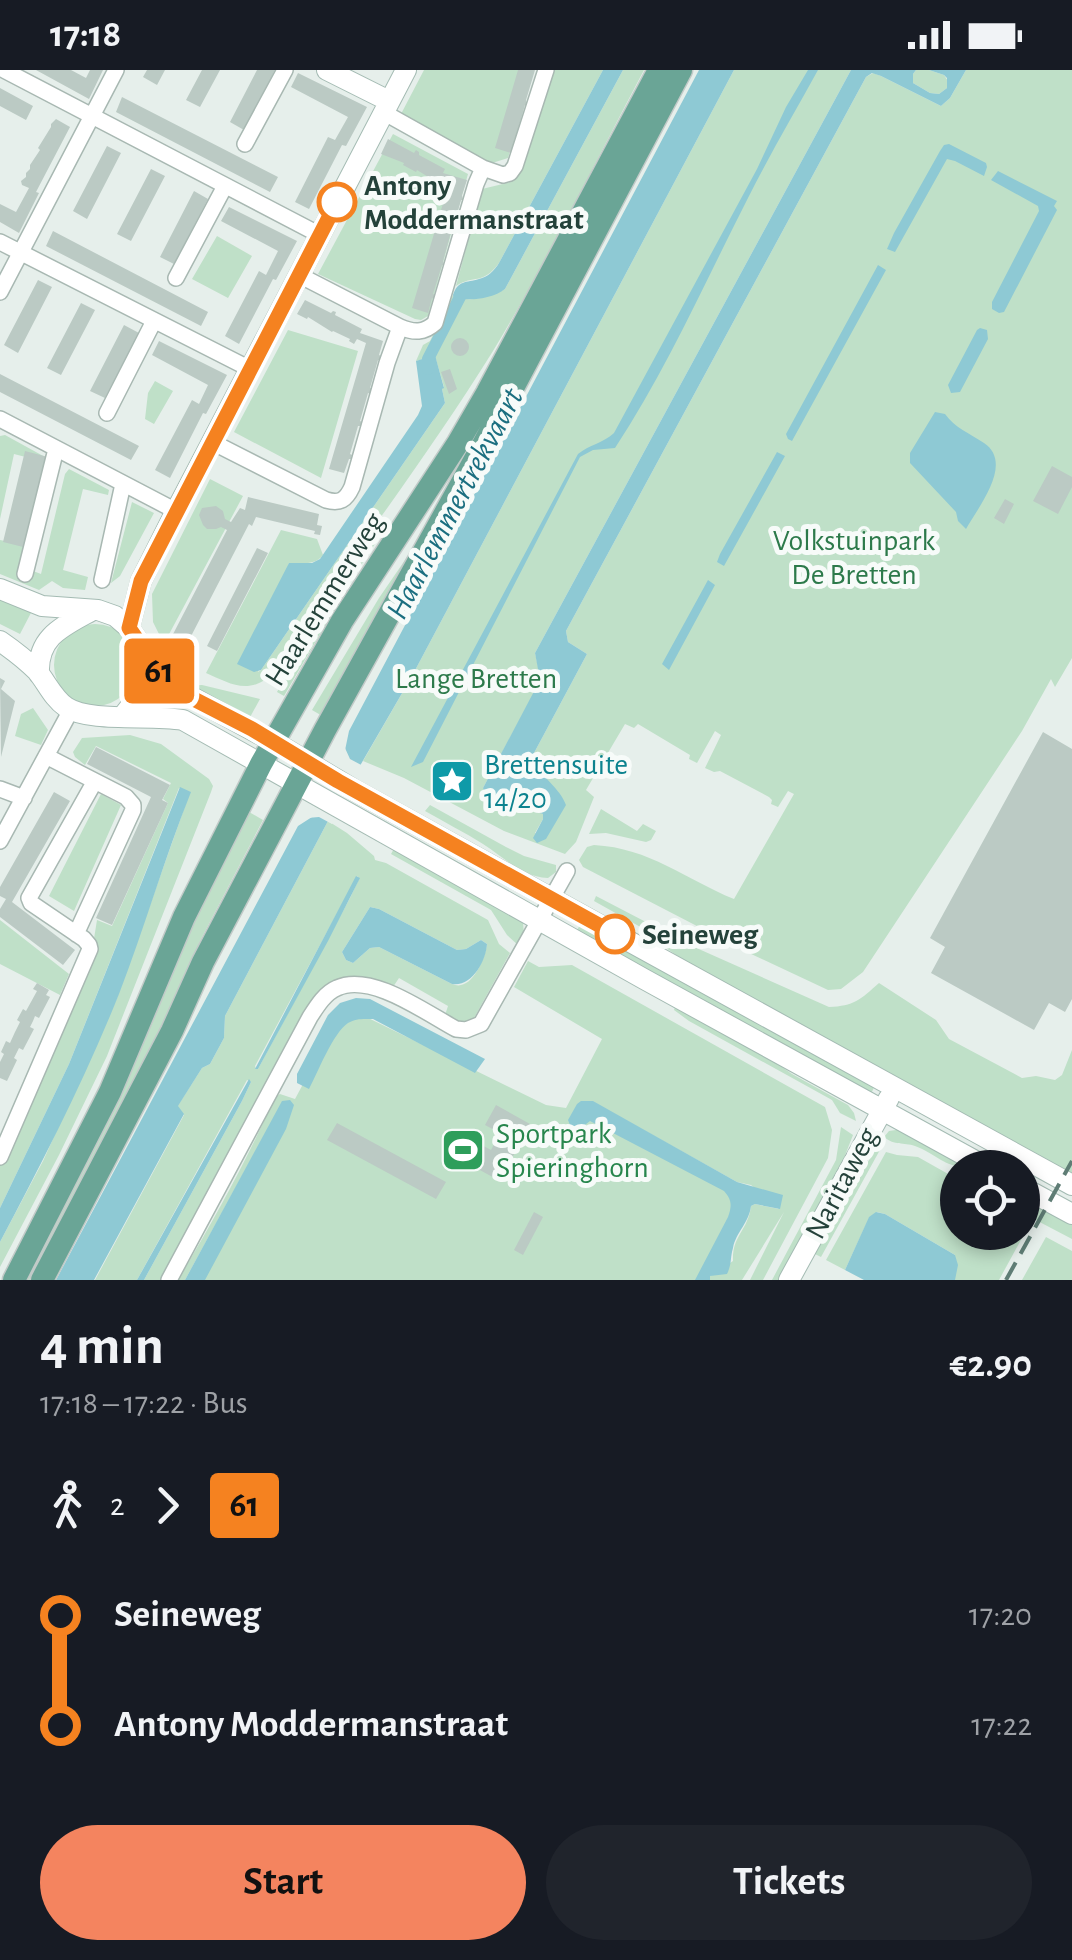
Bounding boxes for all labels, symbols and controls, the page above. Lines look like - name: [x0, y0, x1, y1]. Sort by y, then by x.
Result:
- text: 17:18: [50, 16, 121, 54]
- place label: Antony Moddermanstraat: [364, 171, 584, 235]
- marker: Antony Moddermanstraat: [318, 183, 356, 221]
- water label: Haarlemmertrekvaart: [381, 382, 529, 624]
- street label: Haarlemmerweg: [260, 507, 390, 691]
- park label: Volkstuinpark De Bretten: [773, 526, 935, 590]
- line badge: 61: [114, 638, 204, 704]
- text: 61: [144, 654, 174, 689]
- park label: Lange Bretten: [395, 664, 557, 694]
- place label: Brettensuite 14/20: [484, 750, 628, 814]
- place icon: Brettensuite 14/20: [429, 758, 475, 804]
- marker: Seineweg: [596, 915, 634, 953]
- place label: Seineweg: [642, 920, 759, 950]
- place label: Sportpark Spieringhorn: [496, 1119, 649, 1183]
- street label: Naritaweg: [800, 1123, 884, 1244]
- sports icon: Sportpark Spieringhorn: [440, 1127, 486, 1173]
- map controls: [940, 1150, 1040, 1250]
- button: locate: [940, 1150, 1040, 1250]
- text: 4 min: [40, 1319, 164, 1374]
- text: €2.90: [950, 1346, 1032, 1384]
- text: 17:18 – 17:22 · Bus: [40, 1387, 248, 1419]
- icon: walk: [40, 1478, 95, 1533]
- icon: forward: [140, 1478, 195, 1533]
- text: 61: [230, 1488, 259, 1523]
- text: 2: [110, 1489, 125, 1521]
- text: Seineweg: [114, 1596, 261, 1634]
- text: 17:20: [969, 1599, 1032, 1631]
- text: Antony Moddermanstraat: [114, 1706, 508, 1744]
- text: 17:22: [971, 1709, 1032, 1741]
- button: Start: [40, 1825, 526, 1940]
- button: Tickets: [546, 1825, 1032, 1940]

